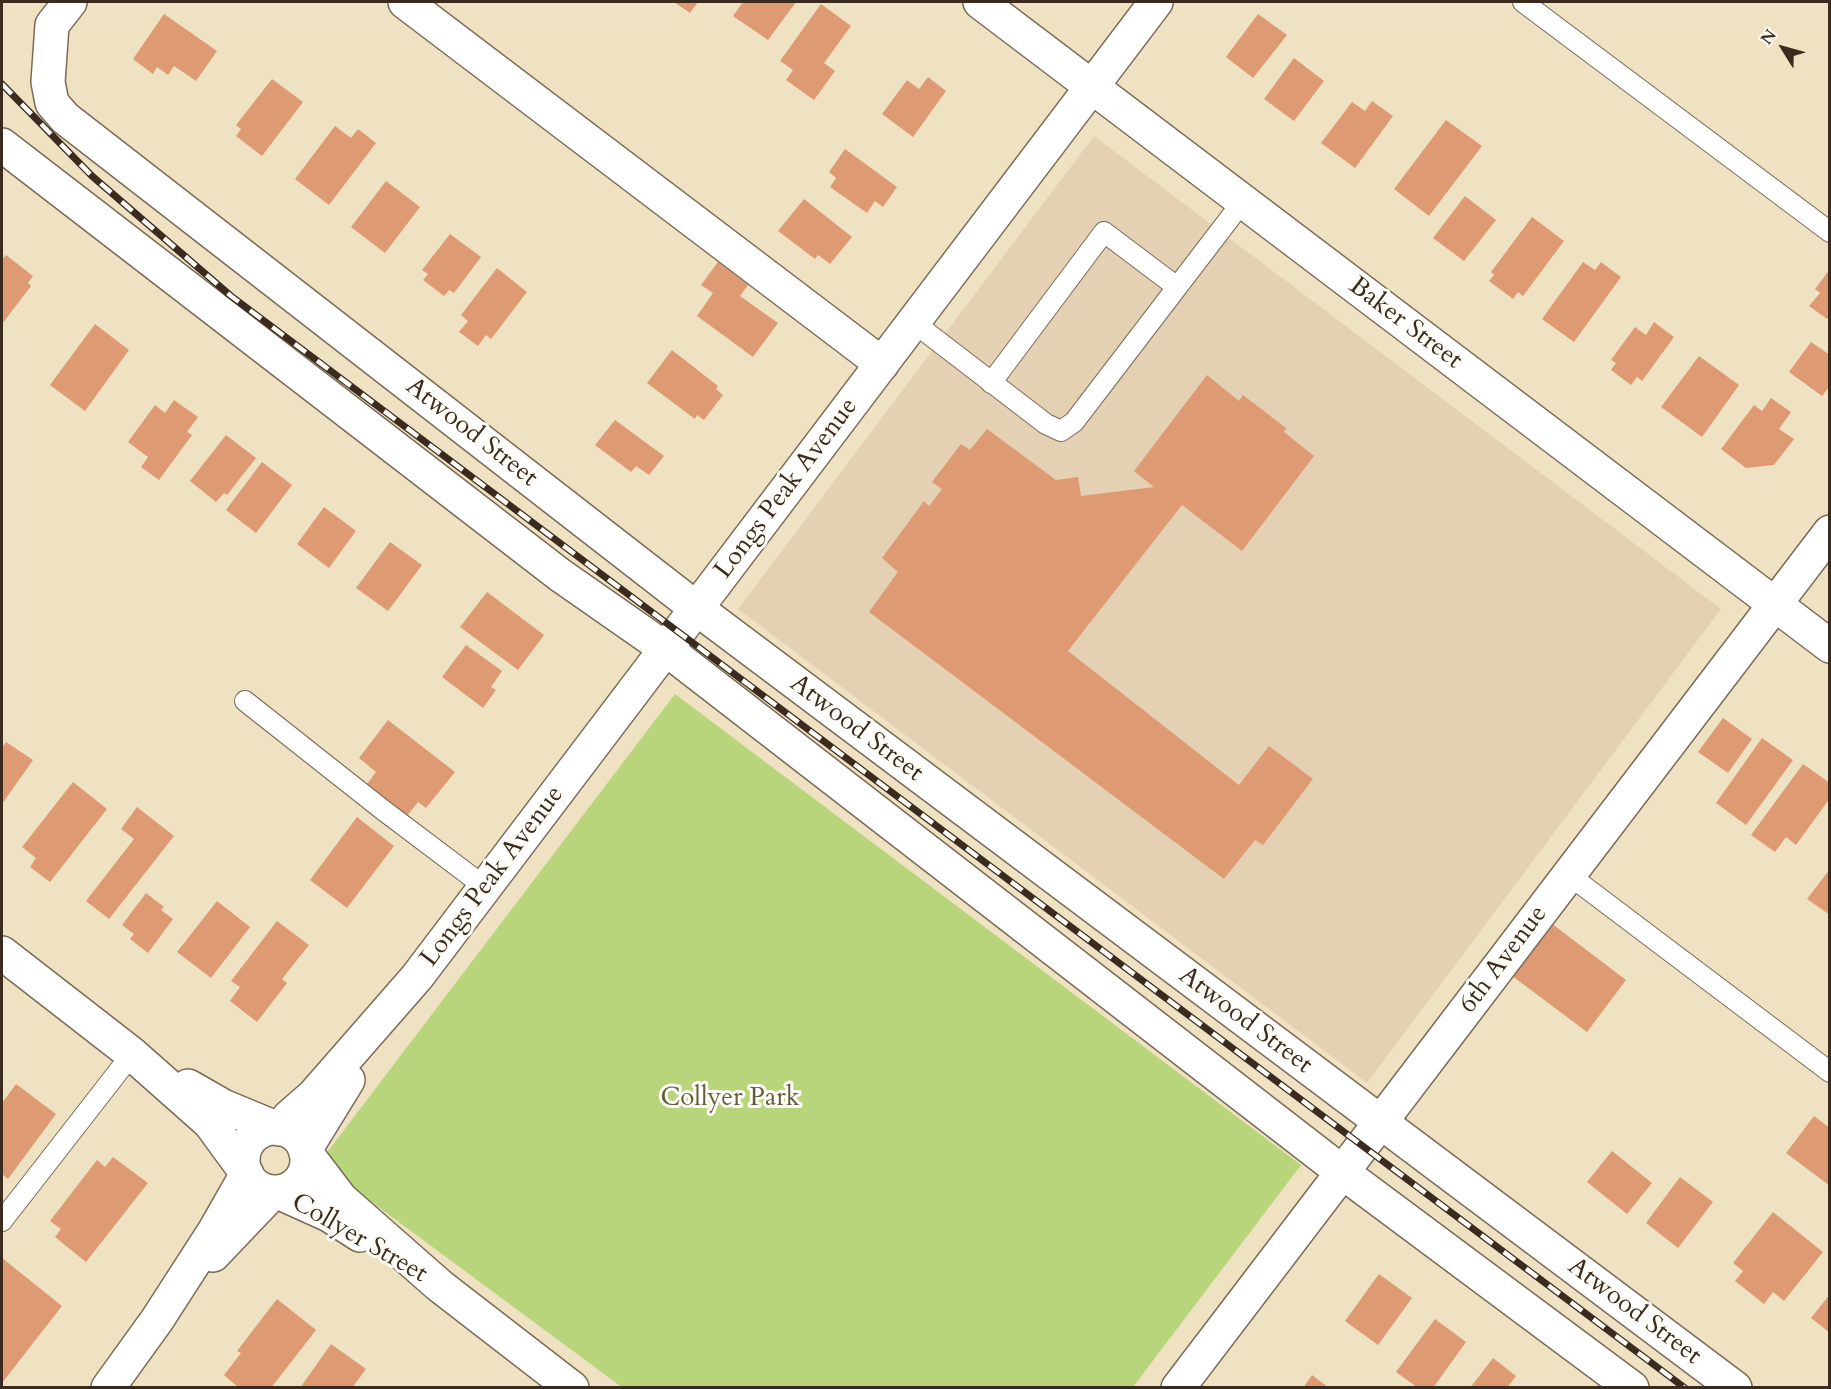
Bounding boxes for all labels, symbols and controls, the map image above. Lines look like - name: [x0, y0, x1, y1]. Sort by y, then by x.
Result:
- north arrow: [1753, 18, 1813, 78]
- text: N: [1756, 25, 1782, 49]
- street label: Baker Street: [1342, 271, 1468, 377]
- street label: Atwood Street: [399, 372, 543, 494]
- street label: Longs Peak Avenue: [709, 392, 865, 586]
- street label: Atwood Street: [783, 669, 929, 789]
- street label: Longs Peak Avenue: [415, 780, 571, 974]
- street label: 6th Avenue: [1453, 900, 1555, 1020]
- street label: Atwood Street: [1172, 961, 1318, 1081]
- park label: Collyer Park: [660, 1083, 800, 1115]
- street label: Collyer Street: [286, 1188, 432, 1290]
- street label: Atwood Street: [1561, 1252, 1707, 1372]

